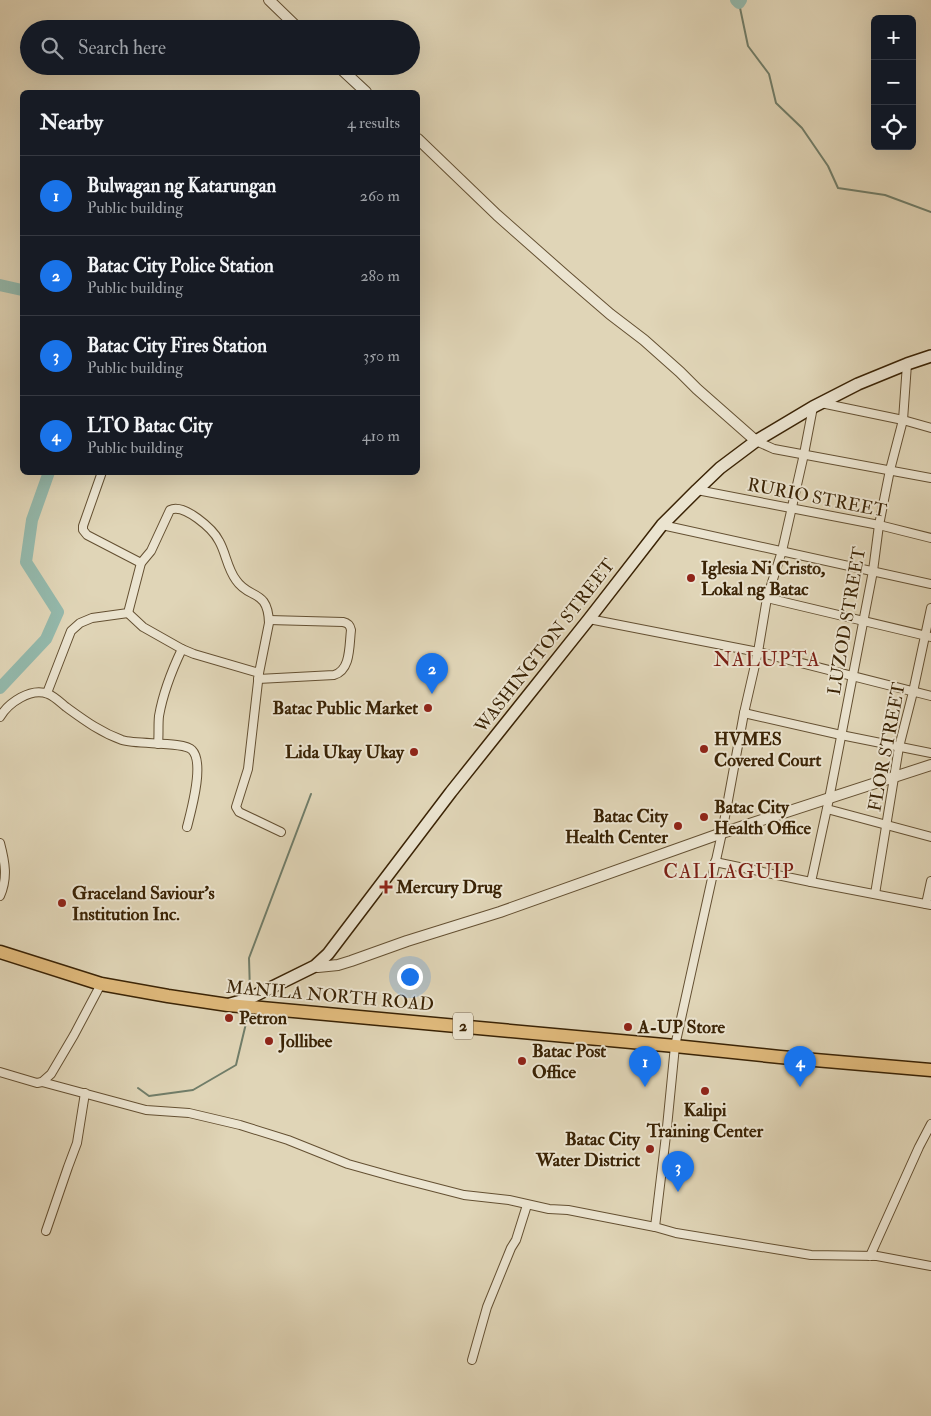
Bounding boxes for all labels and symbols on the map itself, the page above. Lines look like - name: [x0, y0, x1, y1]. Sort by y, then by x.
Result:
- street label: RURIO STREET: [745, 473, 889, 523]
- street label: LUZOD STREET: [823, 545, 871, 697]
- street label: WASHINGTON STREET: [469, 554, 621, 739]
- place label: Iglesia Ni Cristo, Lokal ng Batac: [701, 557, 825, 601]
- marker: Iglesia Ni Cristo, Lokal ng Batac: [685, 572, 697, 584]
- district label: NALUPTA: [713, 647, 821, 672]
- pin: 2: [416, 653, 448, 694]
- street label: FLOR STREET: [863, 680, 911, 814]
- place label: Batac Public Market: [273, 697, 418, 720]
- marker: Batac Public Market: [422, 702, 434, 714]
- place label: HVMES Covered Court: [714, 728, 822, 772]
- place label: Lida Ukay Ukay: [285, 741, 405, 764]
- marker: HVMES Covered Court: [698, 743, 710, 755]
- marker: Lida Ukay Ukay: [408, 746, 420, 758]
- place label: Batac City Health Office: [714, 796, 811, 840]
- place label: Batac City Health Center: [565, 805, 669, 849]
- marker: Batac City Health Office: [698, 811, 710, 823]
- marker: Batac City Health Center: [672, 820, 684, 832]
- district label: CALLAGUIP: [663, 859, 795, 884]
- place label: Mercury Drug: [395, 876, 503, 899]
- marker: Mercury Drug: [380, 881, 392, 893]
- place label: Graceland Saviour's Institution Inc.: [72, 882, 215, 926]
- marker: Graceland Saviour's Institution Inc.: [56, 897, 68, 909]
- your location: [397, 964, 423, 990]
- street label: MANILA NORTH ROAD: [225, 975, 435, 1017]
- place label: Petron: [239, 1007, 288, 1030]
- marker: Petron: [223, 1012, 235, 1024]
- road number: 2: [453, 1012, 473, 1040]
- place label: A-UP Store: [637, 1016, 726, 1039]
- marker: A-UP Store: [622, 1021, 634, 1033]
- place label: Jollibee: [278, 1030, 333, 1053]
- marker: Jollibee: [263, 1035, 275, 1047]
- place label: Batac Post Office: [532, 1040, 606, 1084]
- pin: 1: [629, 1046, 661, 1087]
- pin: 4: [784, 1046, 816, 1087]
- marker: Batac Post Office: [516, 1055, 528, 1067]
- marker: Kalipi Training Center: [699, 1085, 711, 1097]
- place label: Kalipi Training Center: [646, 1099, 763, 1143]
- place label: Batac City Water District: [535, 1128, 641, 1172]
- marker: Batac City Water District: [644, 1143, 656, 1155]
- pin: 3: [662, 1151, 694, 1192]

